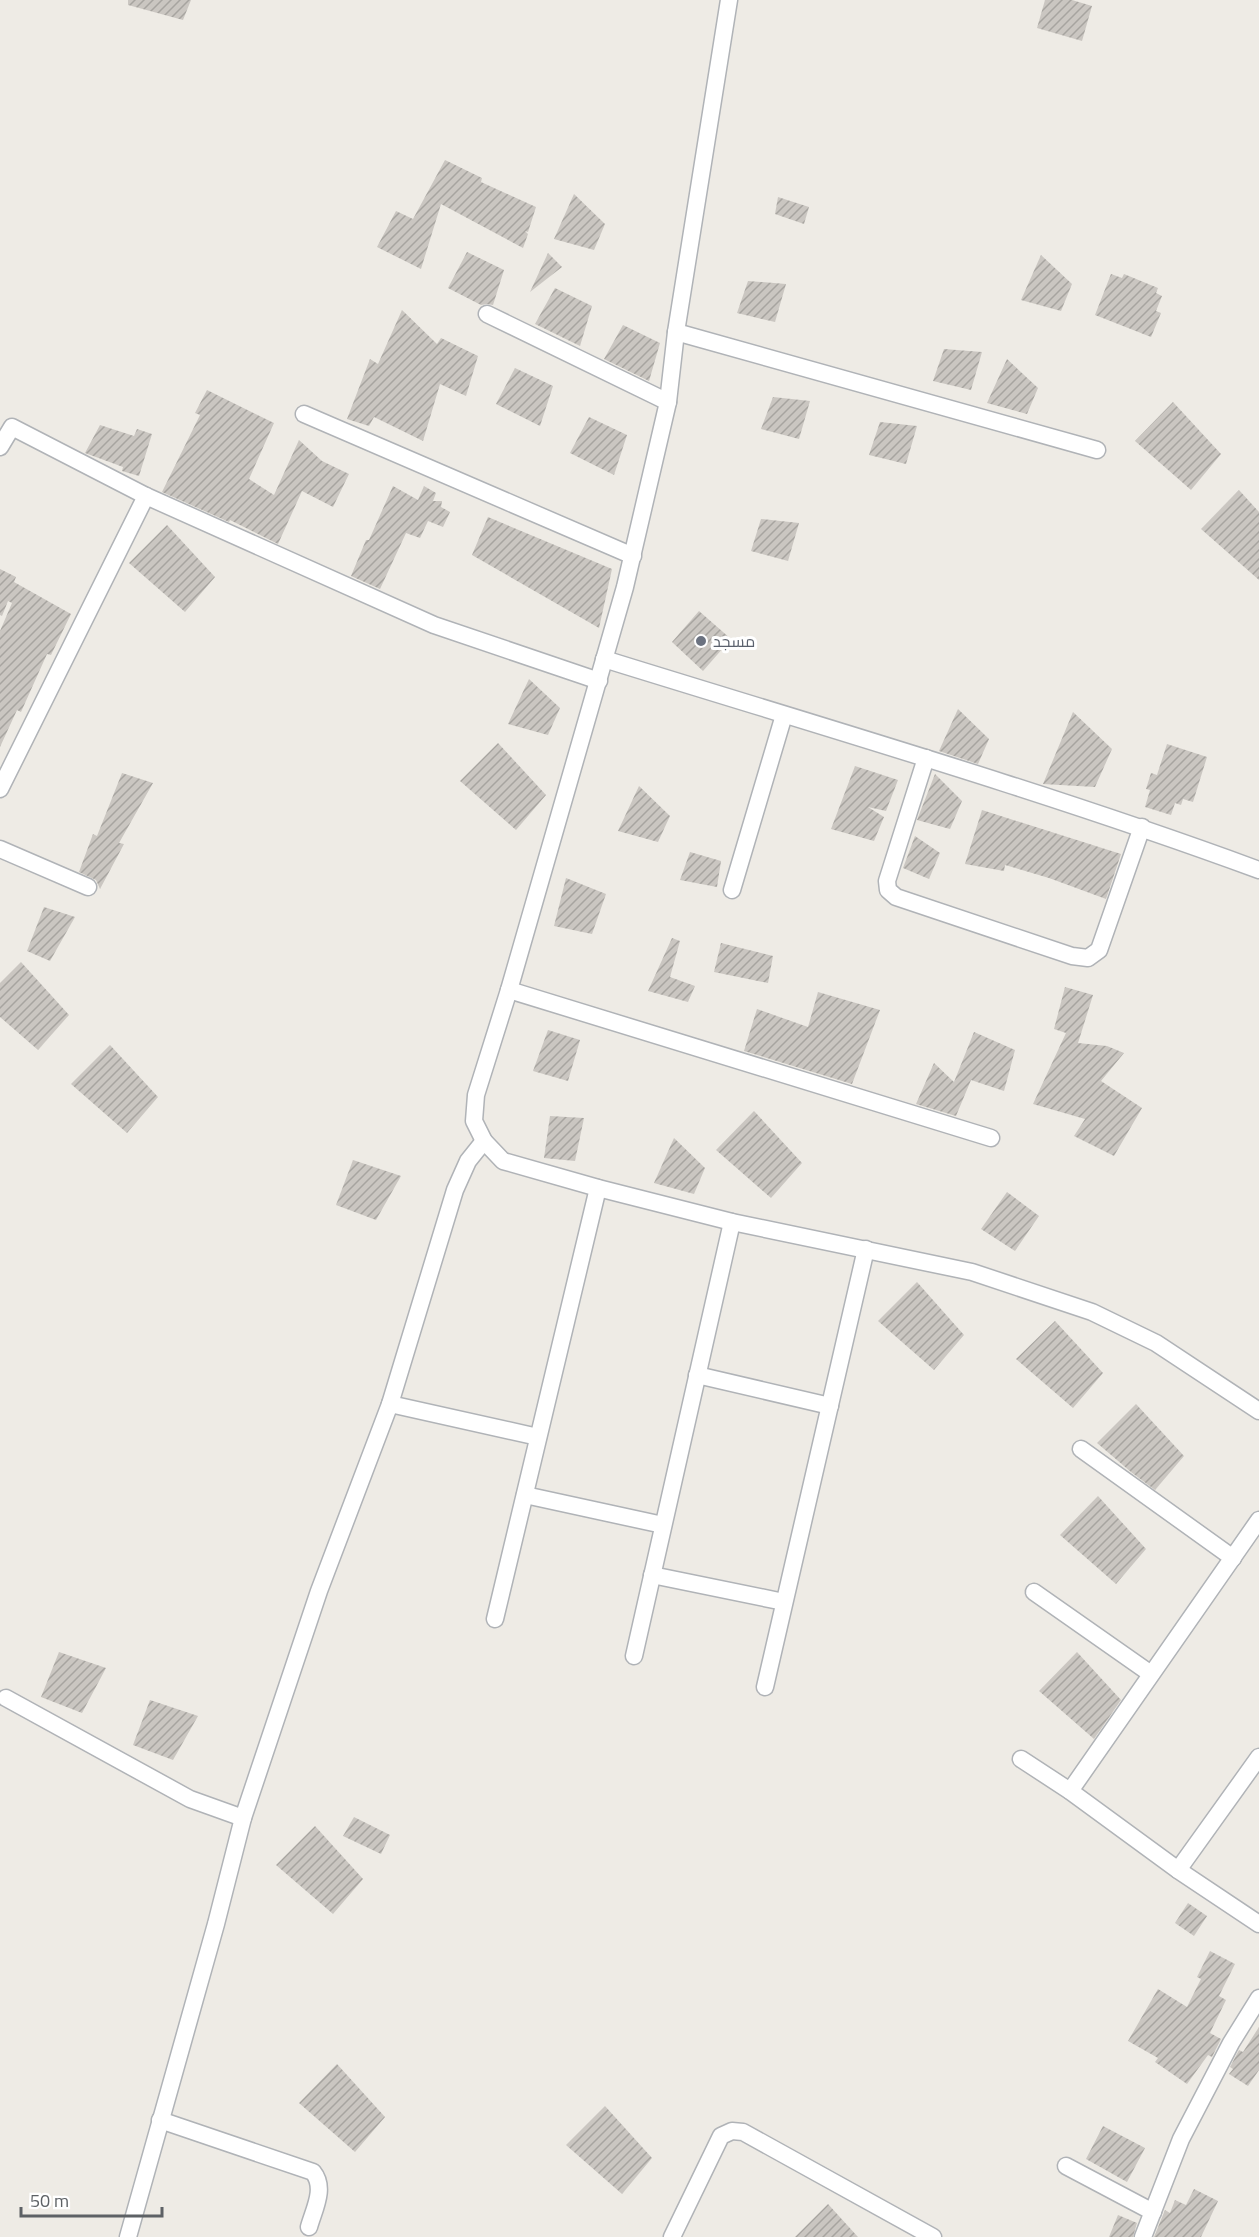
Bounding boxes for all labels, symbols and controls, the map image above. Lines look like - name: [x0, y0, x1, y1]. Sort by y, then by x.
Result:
- place label: مسجد: [713, 629, 755, 653]
- marker: مسجد: [694, 634, 708, 648]
- scale bar: [21, 2180, 162, 2218]
- text: 50 m: [30, 2187, 69, 2214]

